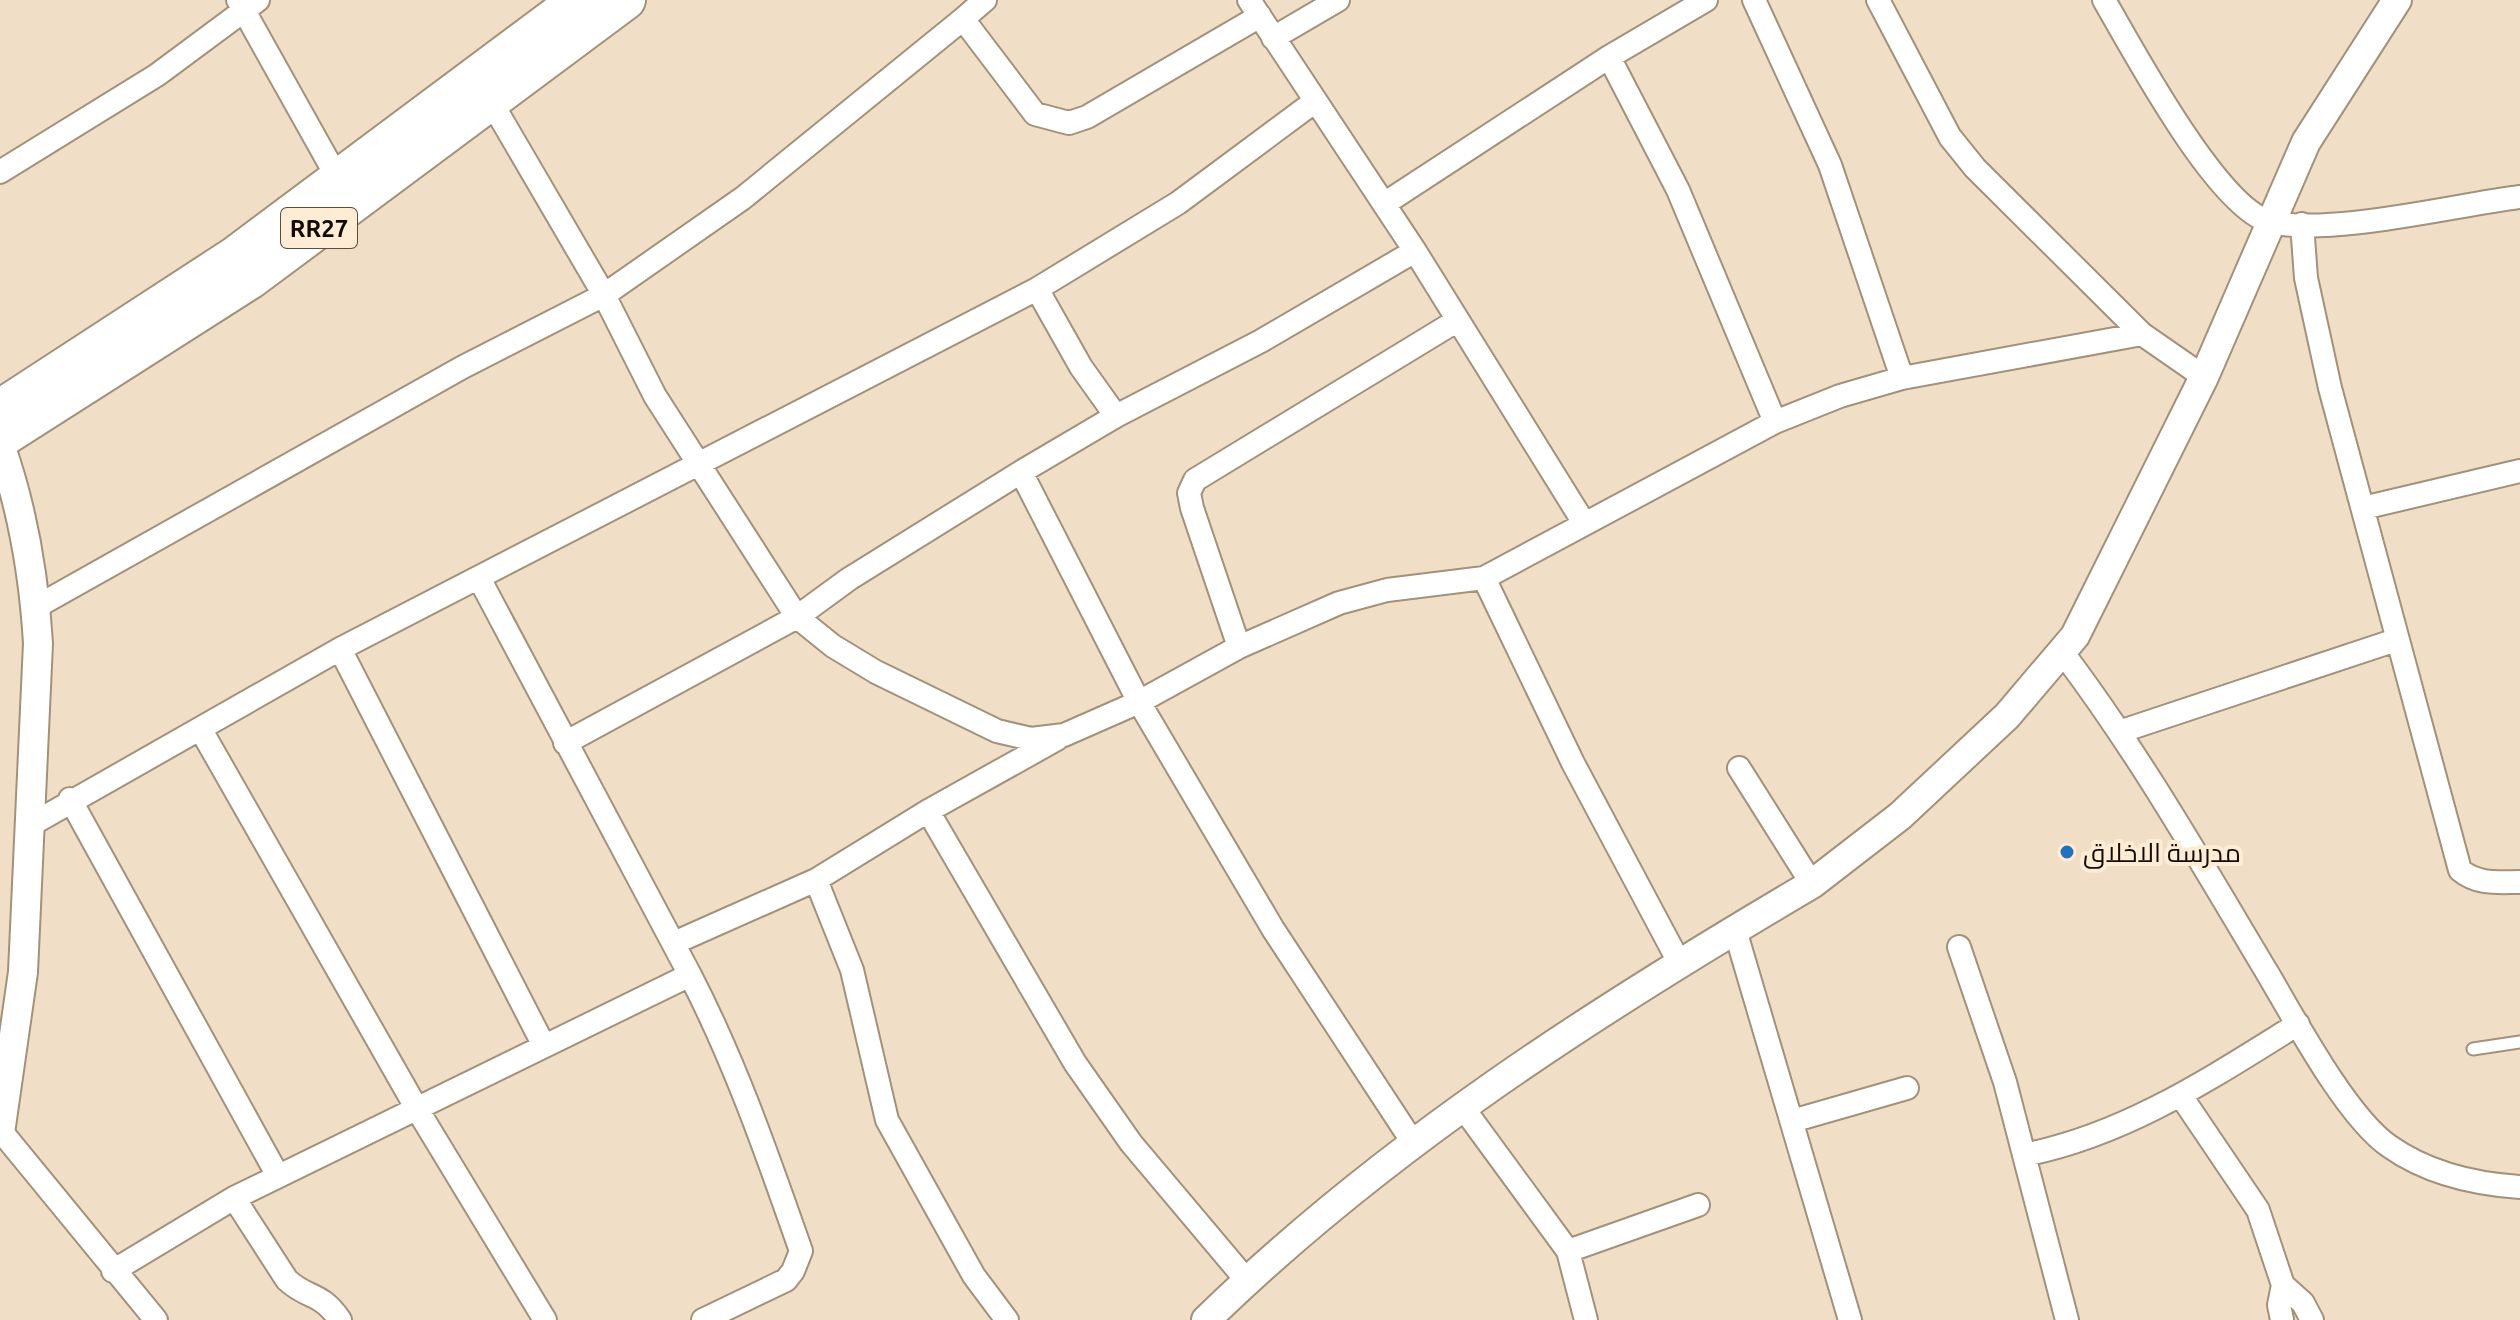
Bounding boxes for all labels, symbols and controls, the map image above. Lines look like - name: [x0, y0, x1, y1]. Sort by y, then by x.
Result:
- road number: RR27: [281, 208, 357, 248]
- place label: مدرسة الاخلاق: [2083, 838, 2241, 869]
- marker: مدرسة الاخلاق: [2058, 843, 2076, 861]

